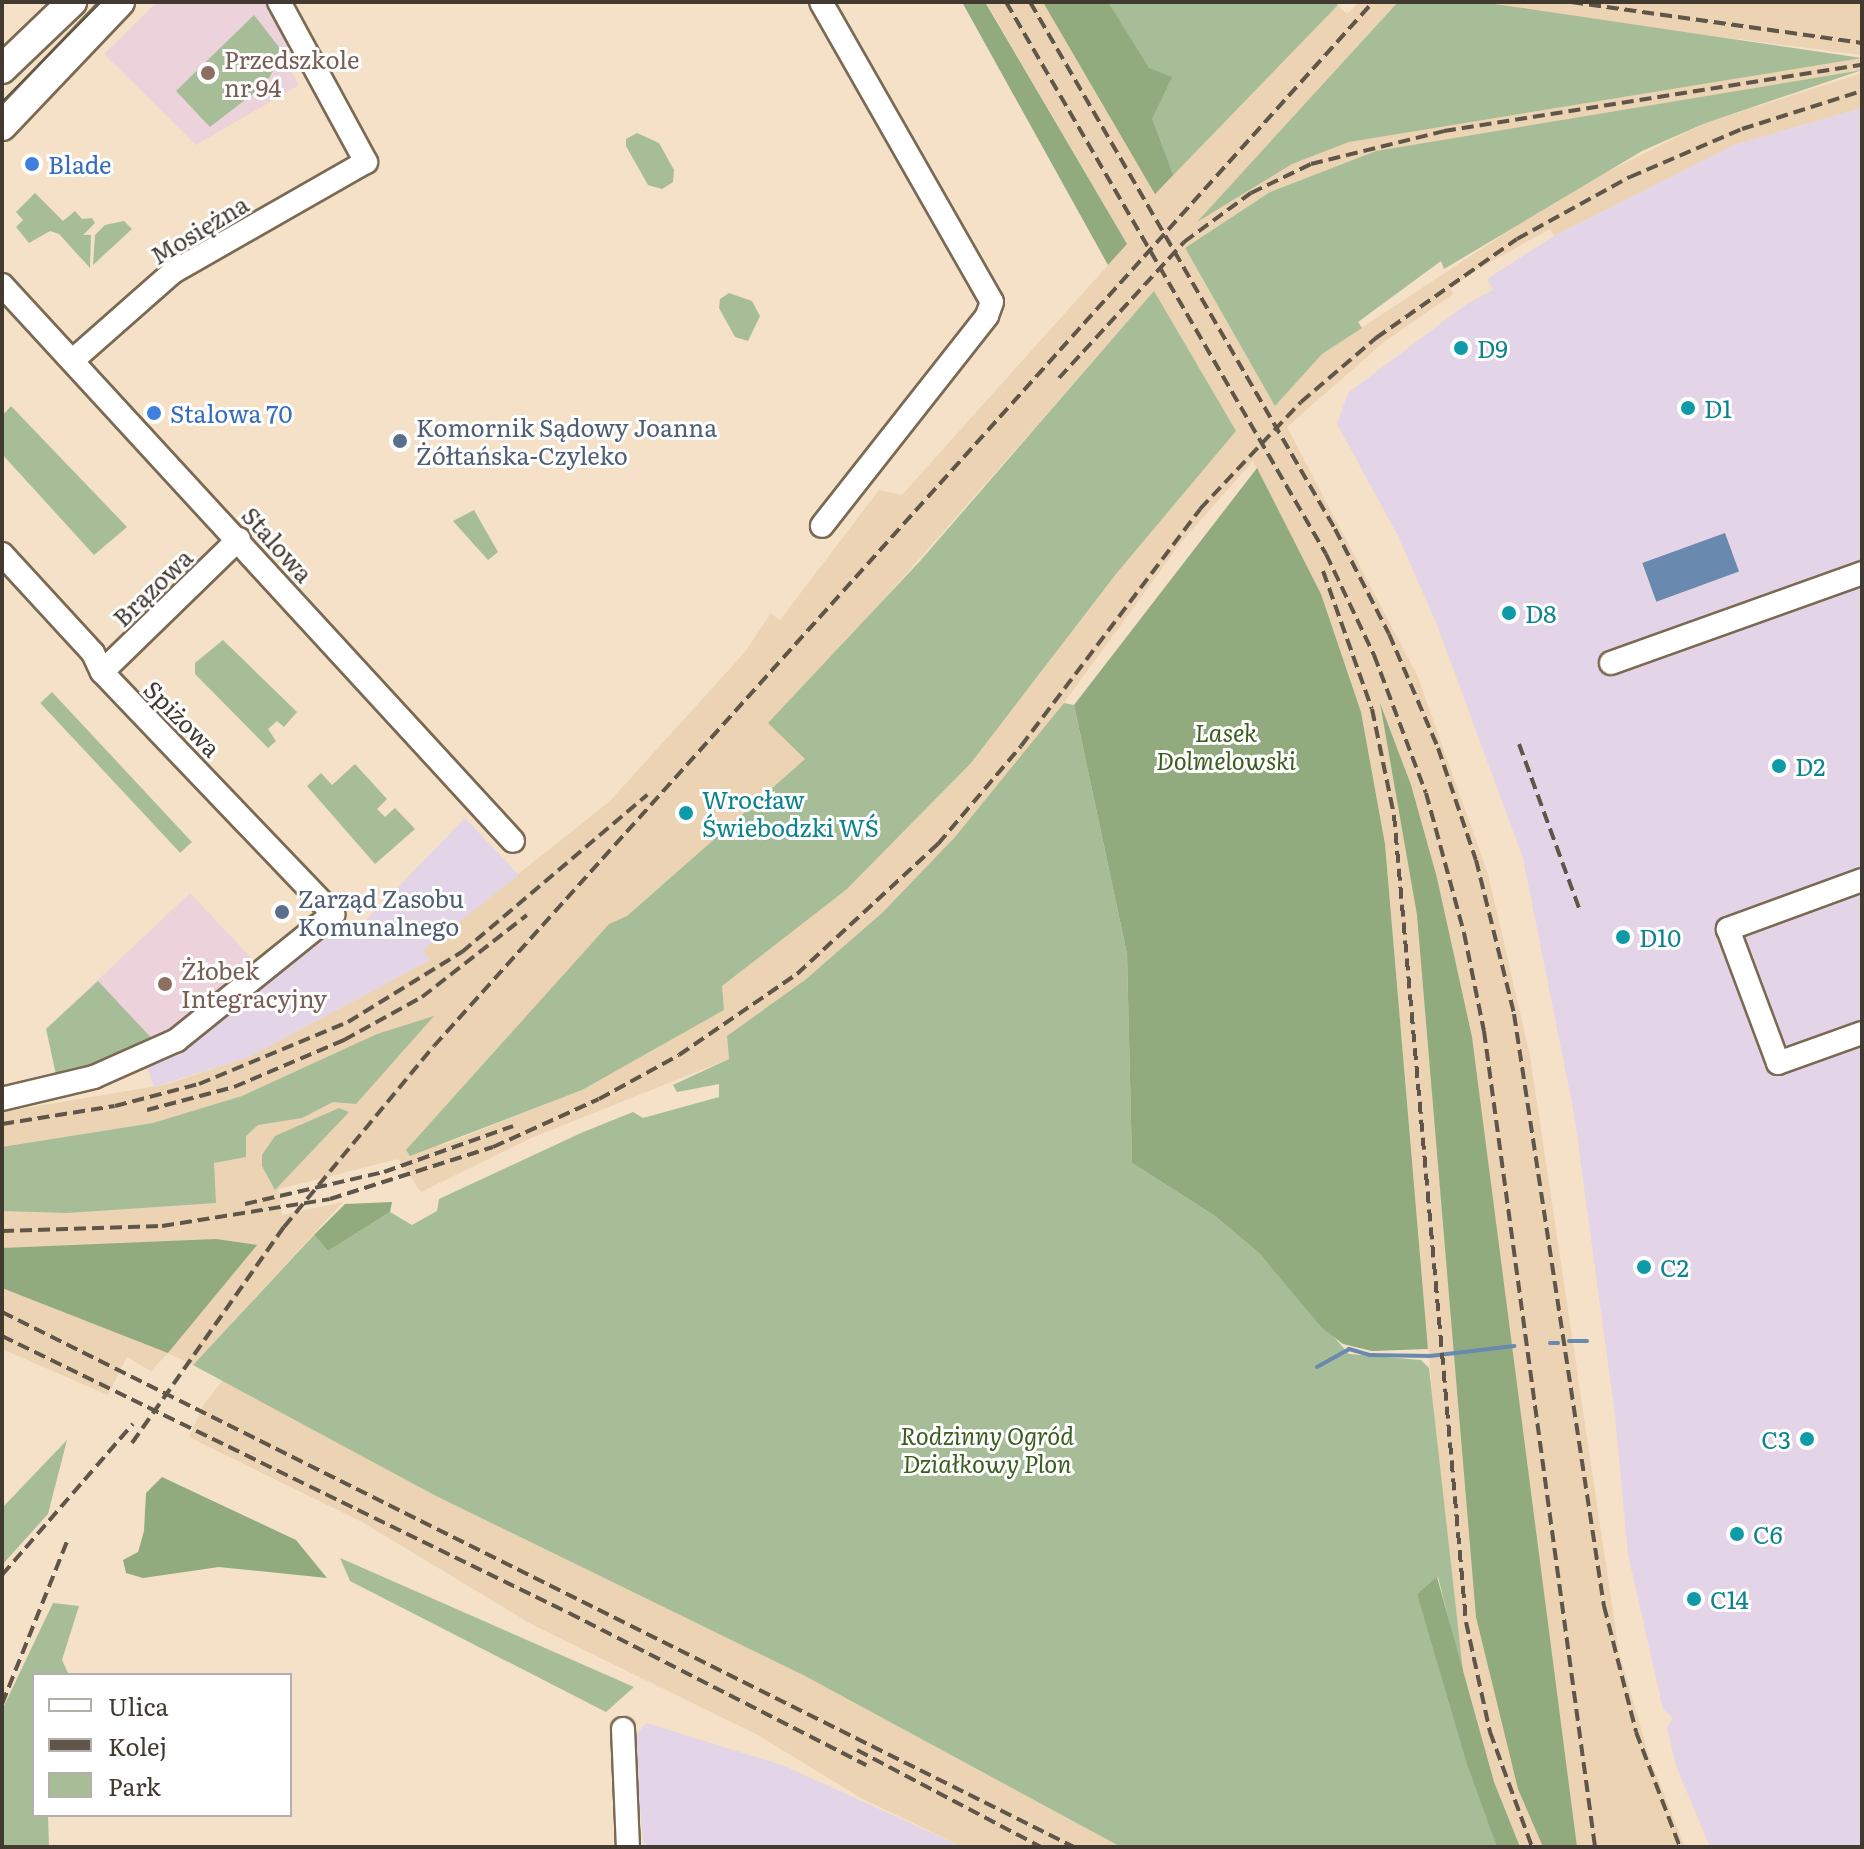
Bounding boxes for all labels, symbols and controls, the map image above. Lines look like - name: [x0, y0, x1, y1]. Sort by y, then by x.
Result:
- place label: Przedszkole nr 94: [224, 45, 359, 101]
- marker: Przedszkole nr 94: [199, 64, 217, 82]
- place label: Blade: [48, 150, 112, 178]
- marker: Blade: [23, 155, 41, 173]
- street label: Mosiężna: [145, 189, 253, 269]
- place label: D9: [1477, 334, 1508, 362]
- marker: D9: [1452, 339, 1470, 357]
- place label: D1: [1704, 394, 1732, 422]
- place label: Stalowa 70: [170, 399, 292, 427]
- marker: D1: [1679, 399, 1697, 417]
- marker: Stalowa 70: [145, 404, 163, 422]
- place label: Komornik Sądowy Joanna Żółtańska-Czyleko: [416, 413, 717, 469]
- marker: Komornik Sądowy Joanna Żółtańska-Czyleko: [391, 432, 409, 450]
- street label: Stalowa: [237, 500, 319, 588]
- street label: Brązowa: [106, 542, 198, 632]
- place label: D8: [1525, 599, 1557, 627]
- marker: D8: [1500, 604, 1518, 622]
- street label: Spiżowa: [139, 674, 227, 762]
- park label: Lasek Dolmelowski: [1156, 718, 1296, 774]
- place label: D2: [1795, 752, 1826, 780]
- marker: D2: [1770, 757, 1788, 775]
- place label: Wrocław Świebodzki WŚ: [702, 785, 879, 841]
- marker: Wrocław Świebodzki WŚ: [677, 804, 695, 822]
- place label: Zarząd Zasobu Komunalnego: [298, 884, 464, 940]
- marker: Zarząd Zasobu Komunalnego: [273, 903, 291, 921]
- place label: D10: [1639, 923, 1681, 951]
- marker: D10: [1614, 928, 1632, 946]
- place label: Żłobek Integracyjny: [181, 956, 327, 1012]
- marker: Żłobek Integracyjny: [156, 975, 174, 993]
- place label: C2: [1660, 1253, 1689, 1281]
- marker: C2: [1635, 1258, 1653, 1276]
- park label: Rodzinny Ogród Działkowy Plon: [900, 1421, 1074, 1477]
- place label: C3: [1761, 1425, 1791, 1453]
- marker: C3: [1798, 1430, 1816, 1448]
- place label: C6: [1753, 1520, 1783, 1548]
- marker: C6: [1728, 1525, 1746, 1543]
- place label: C14: [1710, 1585, 1749, 1613]
- marker: C14: [1685, 1590, 1703, 1608]
- legend: [32, 1673, 292, 1817]
- text: Ulica: [108, 1688, 168, 1723]
- text: Kolej: [108, 1728, 167, 1763]
- text: Park: [108, 1768, 161, 1803]

